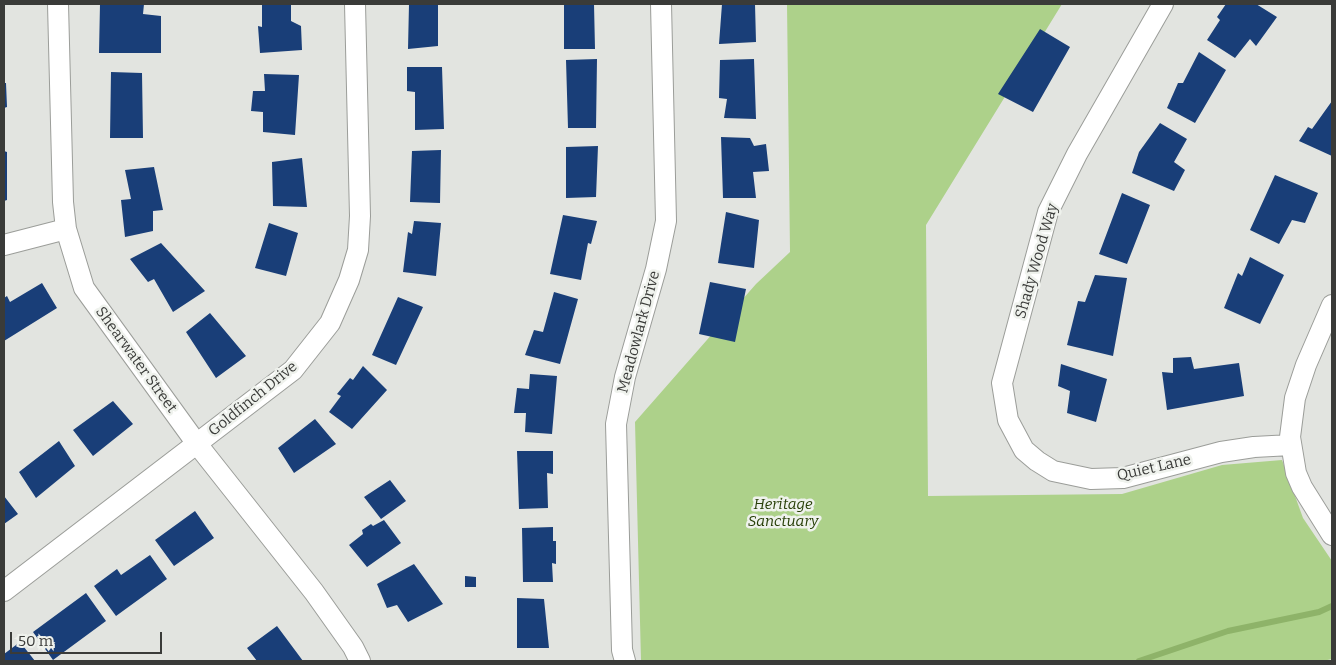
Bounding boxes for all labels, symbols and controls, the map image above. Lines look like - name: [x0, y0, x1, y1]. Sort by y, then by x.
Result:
- street label: Shady Wood Way: [1012, 201, 1062, 321]
- street label: Meadowlark Drive: [614, 269, 664, 395]
- street label: Shearwater Street: [91, 303, 181, 417]
- street label: Goldfinch Drive: [205, 358, 301, 440]
- street label: Quiet Lane: [1115, 451, 1193, 485]
- park label: Heritage Sanctuary: [748, 496, 818, 531]
- scale bar: [12, 622, 165, 654]
- text: 50 m: [18, 632, 53, 650]

